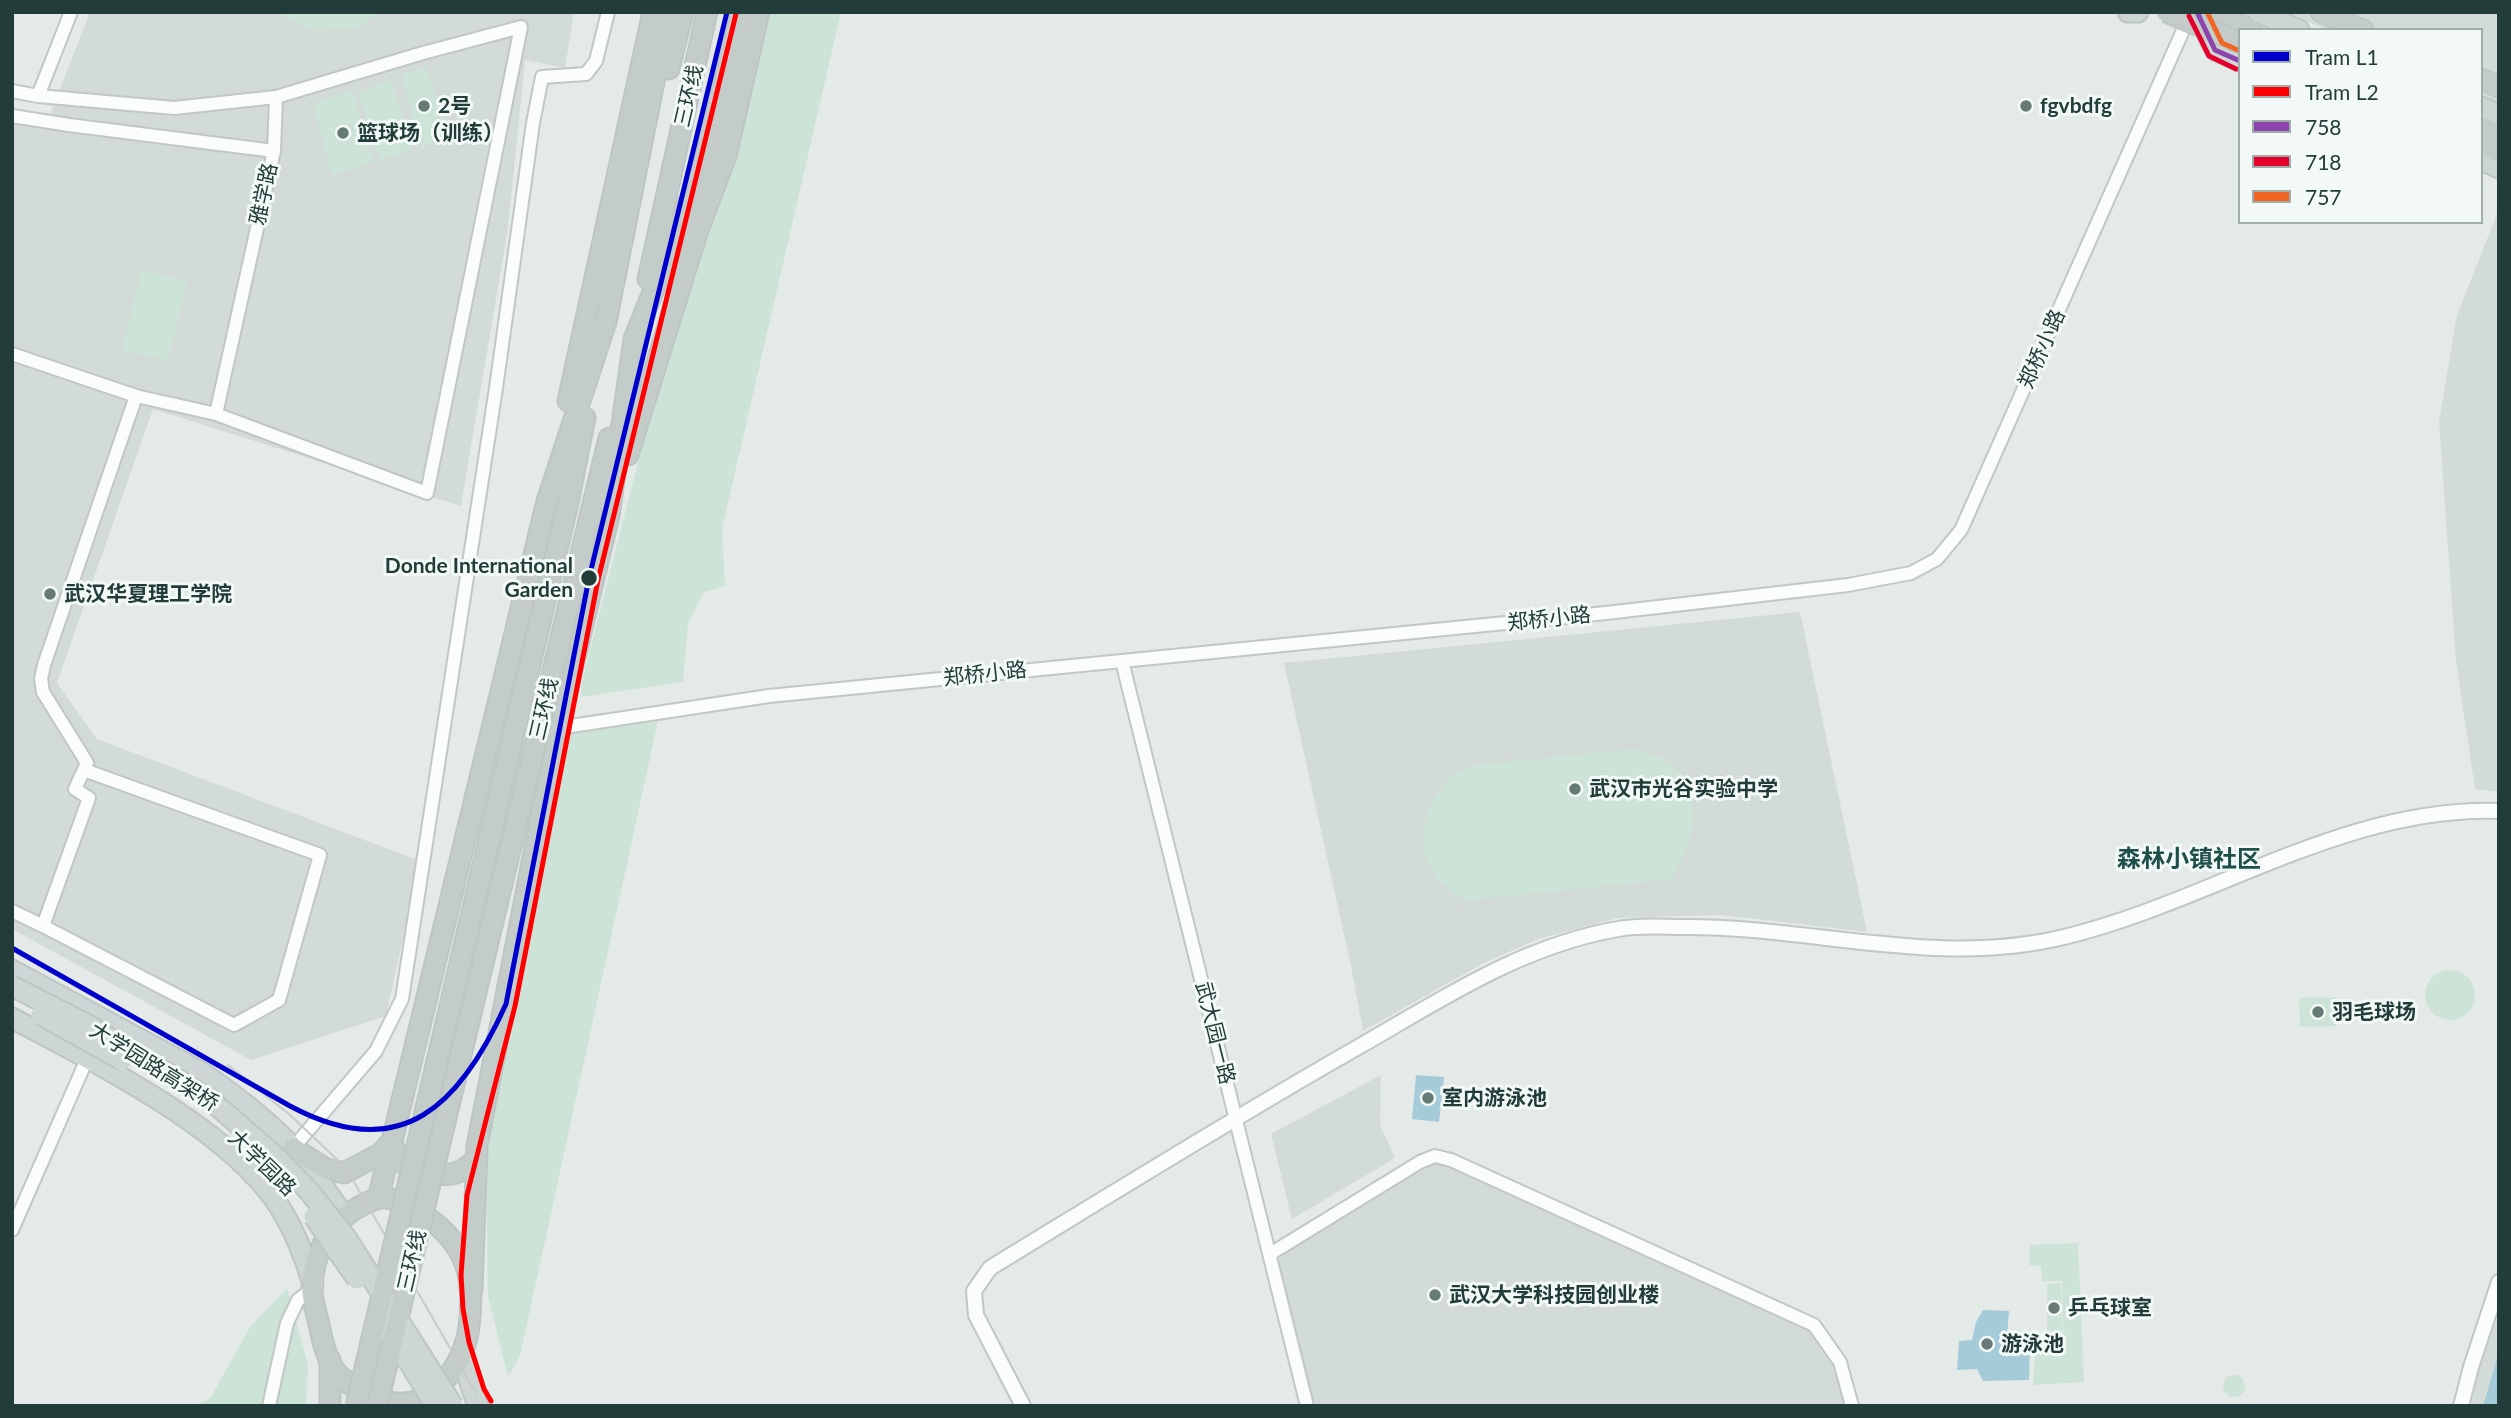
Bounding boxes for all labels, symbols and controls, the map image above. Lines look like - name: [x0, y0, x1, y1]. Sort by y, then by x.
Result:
- legend: [2238, 28, 2483, 224]
- text: Tram L1: [2305, 44, 2379, 69]
- street label: 三环线: [670, 62, 708, 130]
- text: Tram L2: [2305, 79, 2379, 104]
- place label: 2号: [438, 93, 471, 119]
- place label: fgvbdfg: [2040, 93, 2112, 119]
- marker: 2号: [416, 98, 432, 114]
- marker: fgvbdfg: [2018, 98, 2034, 114]
- text: 758: [2305, 114, 2342, 139]
- place label: 篮球场（训练）: [357, 120, 504, 146]
- marker: 篮球场（训练）: [335, 125, 351, 141]
- text: 718: [2305, 149, 2342, 174]
- street label: 雅学路: [245, 161, 283, 227]
- text: 757: [2305, 184, 2342, 209]
- street label: 郑桥小路: [2013, 306, 2071, 392]
- place label: Donde International Garden: [385, 553, 573, 603]
- marker: Donde International Garden: [579, 568, 599, 588]
- place label: 武汉华夏理工学院: [64, 581, 232, 607]
- marker: 武汉华夏理工学院: [42, 586, 58, 602]
- street label: 郑桥小路: [1506, 602, 1592, 636]
- street label: 郑桥小路: [942, 657, 1028, 691]
- street label: 三环线: [525, 675, 563, 743]
- place label: 武汉市光谷实验中学: [1589, 776, 1778, 802]
- marker: 武汉市光谷实验中学: [1567, 781, 1583, 797]
- district label: 森林小镇社区: [2117, 845, 2261, 873]
- street label: 武大园一路: [1190, 979, 1240, 1087]
- place label: 羽毛球场: [2332, 999, 2416, 1025]
- marker: 羽毛球场: [2310, 1004, 2326, 1020]
- street label: 大学园路高架桥: [85, 1017, 223, 1117]
- place label: 室内游泳池: [1442, 1085, 1547, 1111]
- marker: 室内游泳池: [1420, 1090, 1436, 1106]
- street label: 大学园路: [223, 1125, 301, 1201]
- street label: 三环线: [393, 1227, 431, 1295]
- place label: 武汉大学科技园创业楼: [1449, 1282, 1659, 1308]
- marker: 武汉大学科技园创业楼: [1427, 1287, 1443, 1303]
- place label: 乒乓球室: [2068, 1295, 2152, 1321]
- marker: 乒乓球室: [2046, 1300, 2062, 1316]
- place label: 游泳池: [2001, 1331, 2064, 1357]
- marker: 游泳池: [1979, 1336, 1995, 1352]

